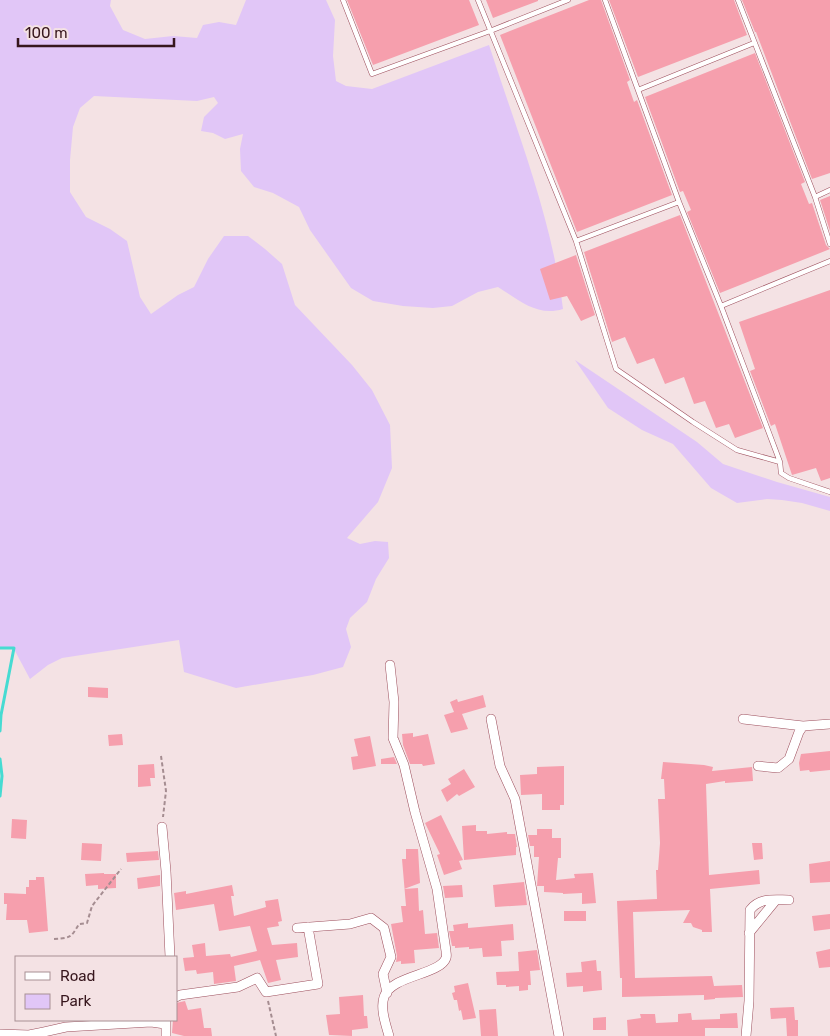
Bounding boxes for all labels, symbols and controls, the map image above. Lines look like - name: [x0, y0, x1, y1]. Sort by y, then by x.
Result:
- scale bar: [18, 15, 174, 47]
- text: 100 m: [25, 24, 67, 42]
- legend: [15, 956, 178, 1021]
- text: Road: [60, 967, 96, 985]
- text: Park: [60, 992, 91, 1010]

